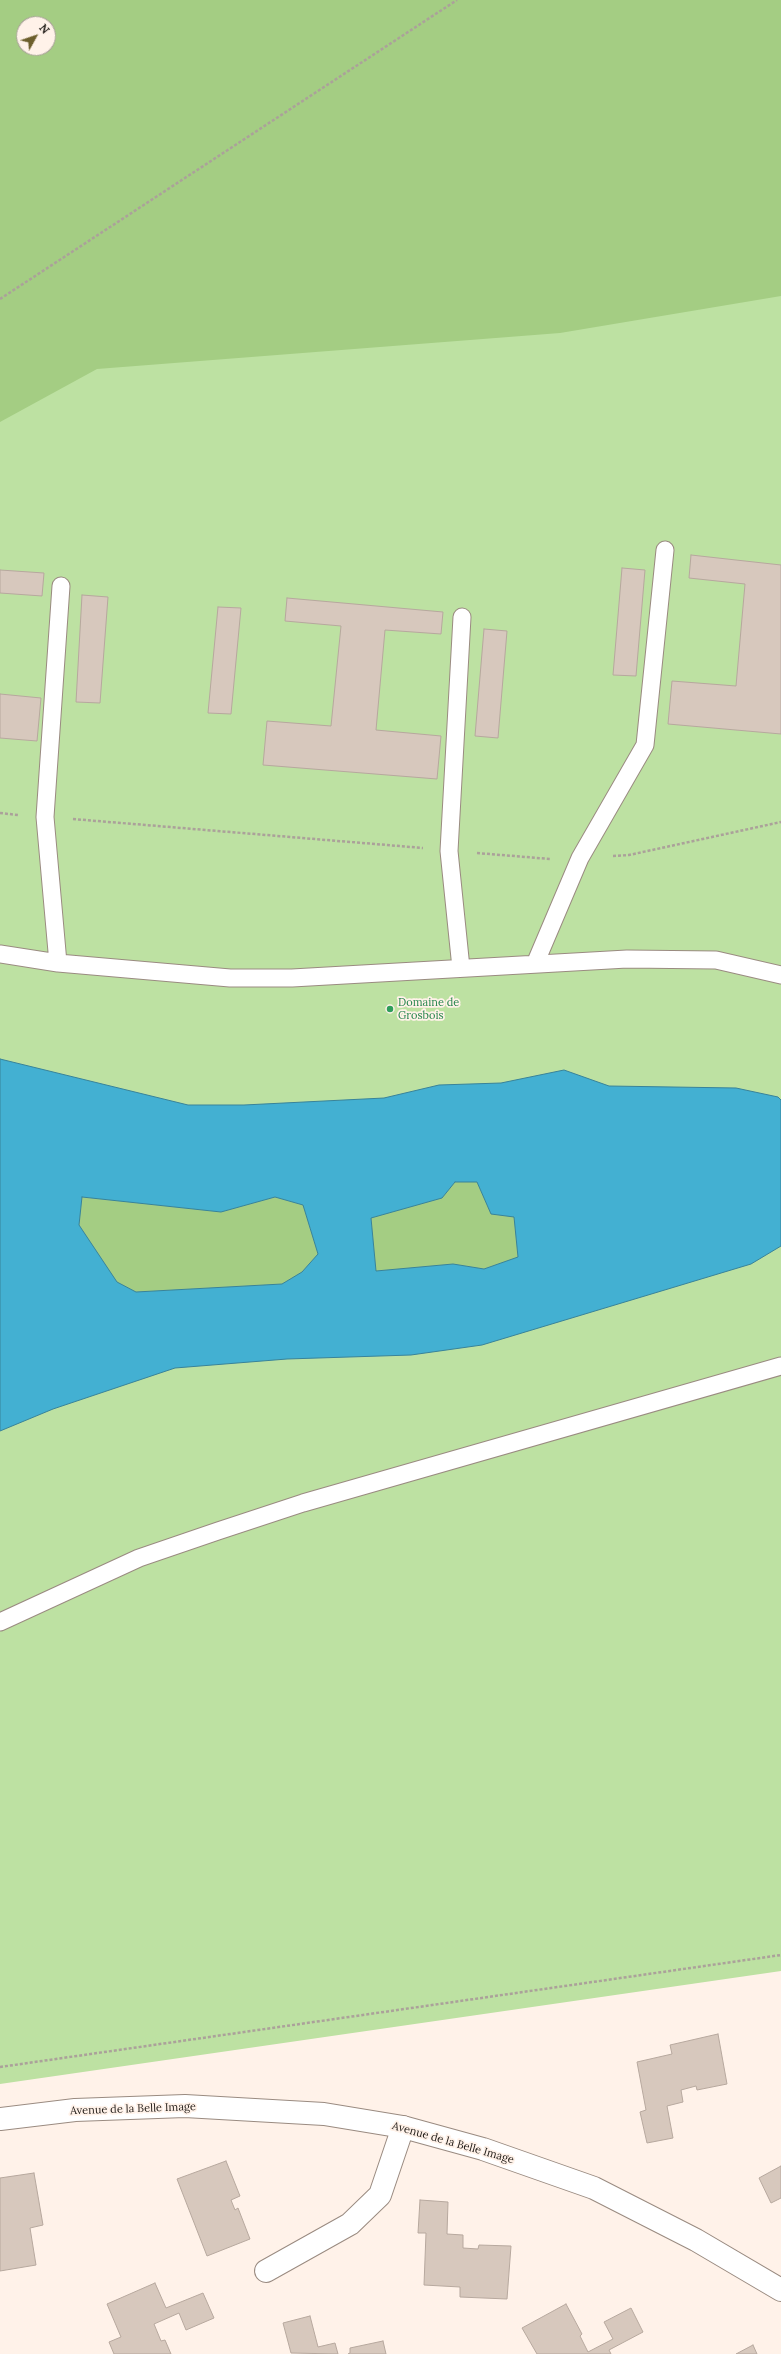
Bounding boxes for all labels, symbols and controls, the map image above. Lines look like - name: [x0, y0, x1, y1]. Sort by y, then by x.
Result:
- north arrow: [16, 16, 56, 56]
- text: N: [36, 21, 53, 37]
- place label: Domaine de Grosbois: [398, 996, 459, 1022]
- marker: Domaine de Grosbois: [385, 1004, 395, 1014]
- street label: Avenue de la Belle Image: [70, 2100, 196, 2118]
- street label: Avenue de la Belle Image: [391, 2119, 515, 2167]

